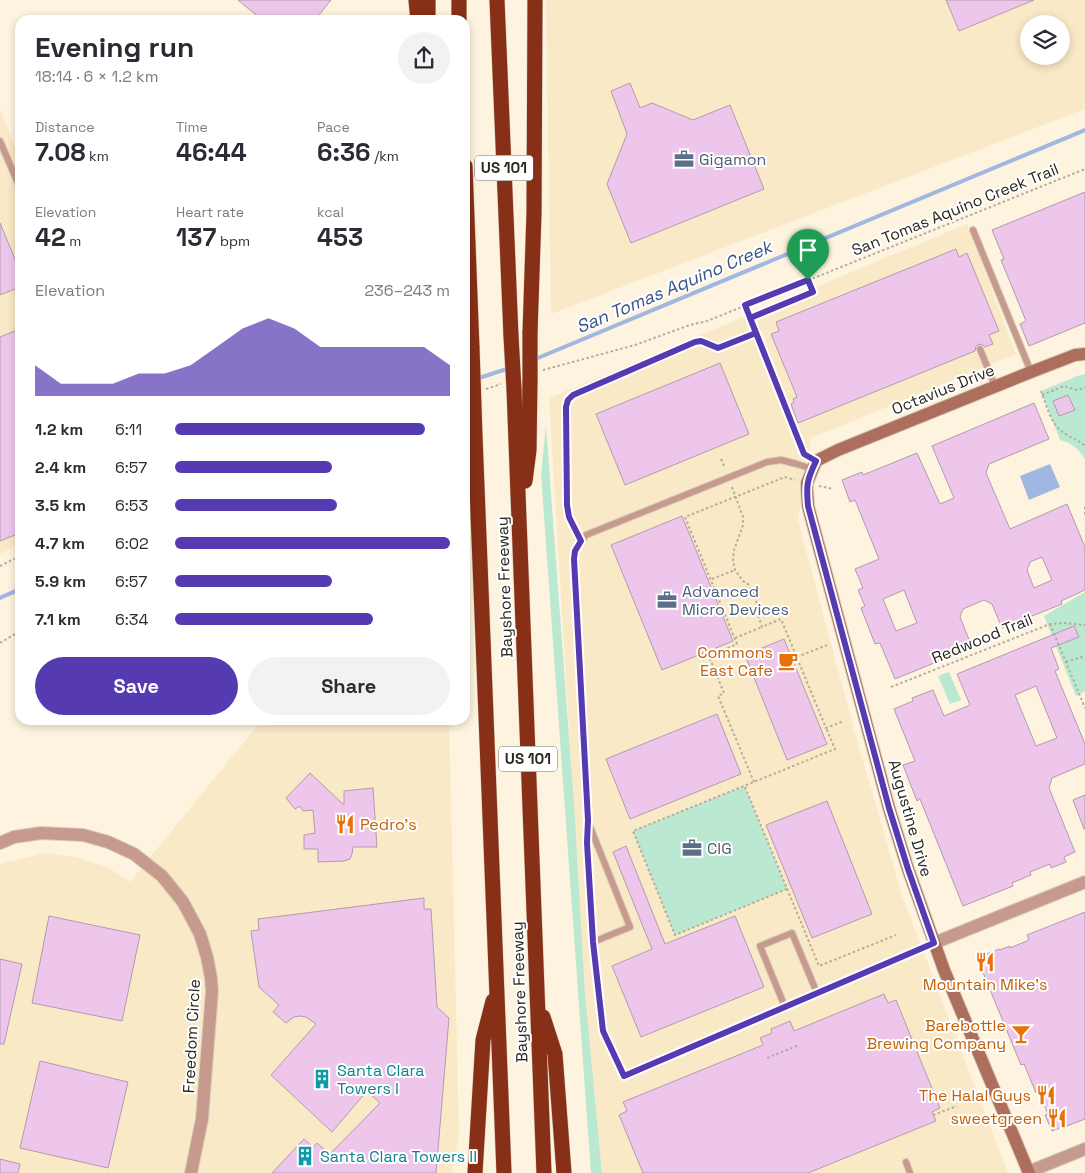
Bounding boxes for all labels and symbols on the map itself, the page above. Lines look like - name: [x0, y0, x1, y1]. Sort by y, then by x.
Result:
- office icon: Gigamon: [673, 148, 695, 170]
- place label: Gigamon: [699, 149, 766, 170]
- road number: US 101: [475, 156, 533, 180]
- street label: San Tomas Aquino Creek Trail: [849, 158, 1062, 261]
- pin: [787, 229, 829, 280]
- water label: San Tomas Aquino Creek: [573, 234, 777, 338]
- street label: Octavius Drive: [889, 359, 998, 420]
- street label: Bayshore Freeway: [492, 516, 517, 658]
- place label: Advanced Micro Devices: [682, 581, 789, 620]
- office icon: Advanced Micro Devices: [656, 589, 678, 611]
- street label: Redwood Trail: [929, 609, 1036, 668]
- place label: Commons East Cafe: [697, 642, 773, 681]
- cafe icon: Commons East Cafe: [777, 650, 799, 672]
- road number: US 101: [499, 746, 557, 772]
- street label: Augustine Drive: [884, 757, 937, 879]
- restaurant icon: Pedro’s: [334, 813, 356, 835]
- place label: Pedro’s: [360, 814, 417, 835]
- office icon: CIG: [681, 837, 703, 859]
- place label: CIG: [707, 838, 732, 859]
- street label: Bayshore Freeway: [507, 921, 532, 1063]
- restaurant icon: Mountain Mike's: [974, 951, 996, 973]
- place label: Mountain Mike's: [923, 974, 1047, 995]
- street label: Freedom Circle: [178, 978, 205, 1094]
- place label: Barebottle Brewing Company: [867, 1015, 1006, 1054]
- bar icon: Barebottle Brewing Company: [1010, 1023, 1032, 1045]
- place label: Santa Clara Towers I: [337, 1060, 425, 1099]
- building icon: Santa Clara Towers I: [311, 1068, 333, 1090]
- restaurant icon: The Halal Guys: [1035, 1084, 1057, 1106]
- place label: The Halal Guys: [919, 1085, 1031, 1106]
- restaurant icon: sweetgreen: [1046, 1107, 1068, 1129]
- place label: sweetgreen: [951, 1108, 1042, 1129]
- building icon: Santa Clara Towers II: [294, 1145, 316, 1167]
- place label: Santa Clara Towers II: [320, 1146, 477, 1167]

